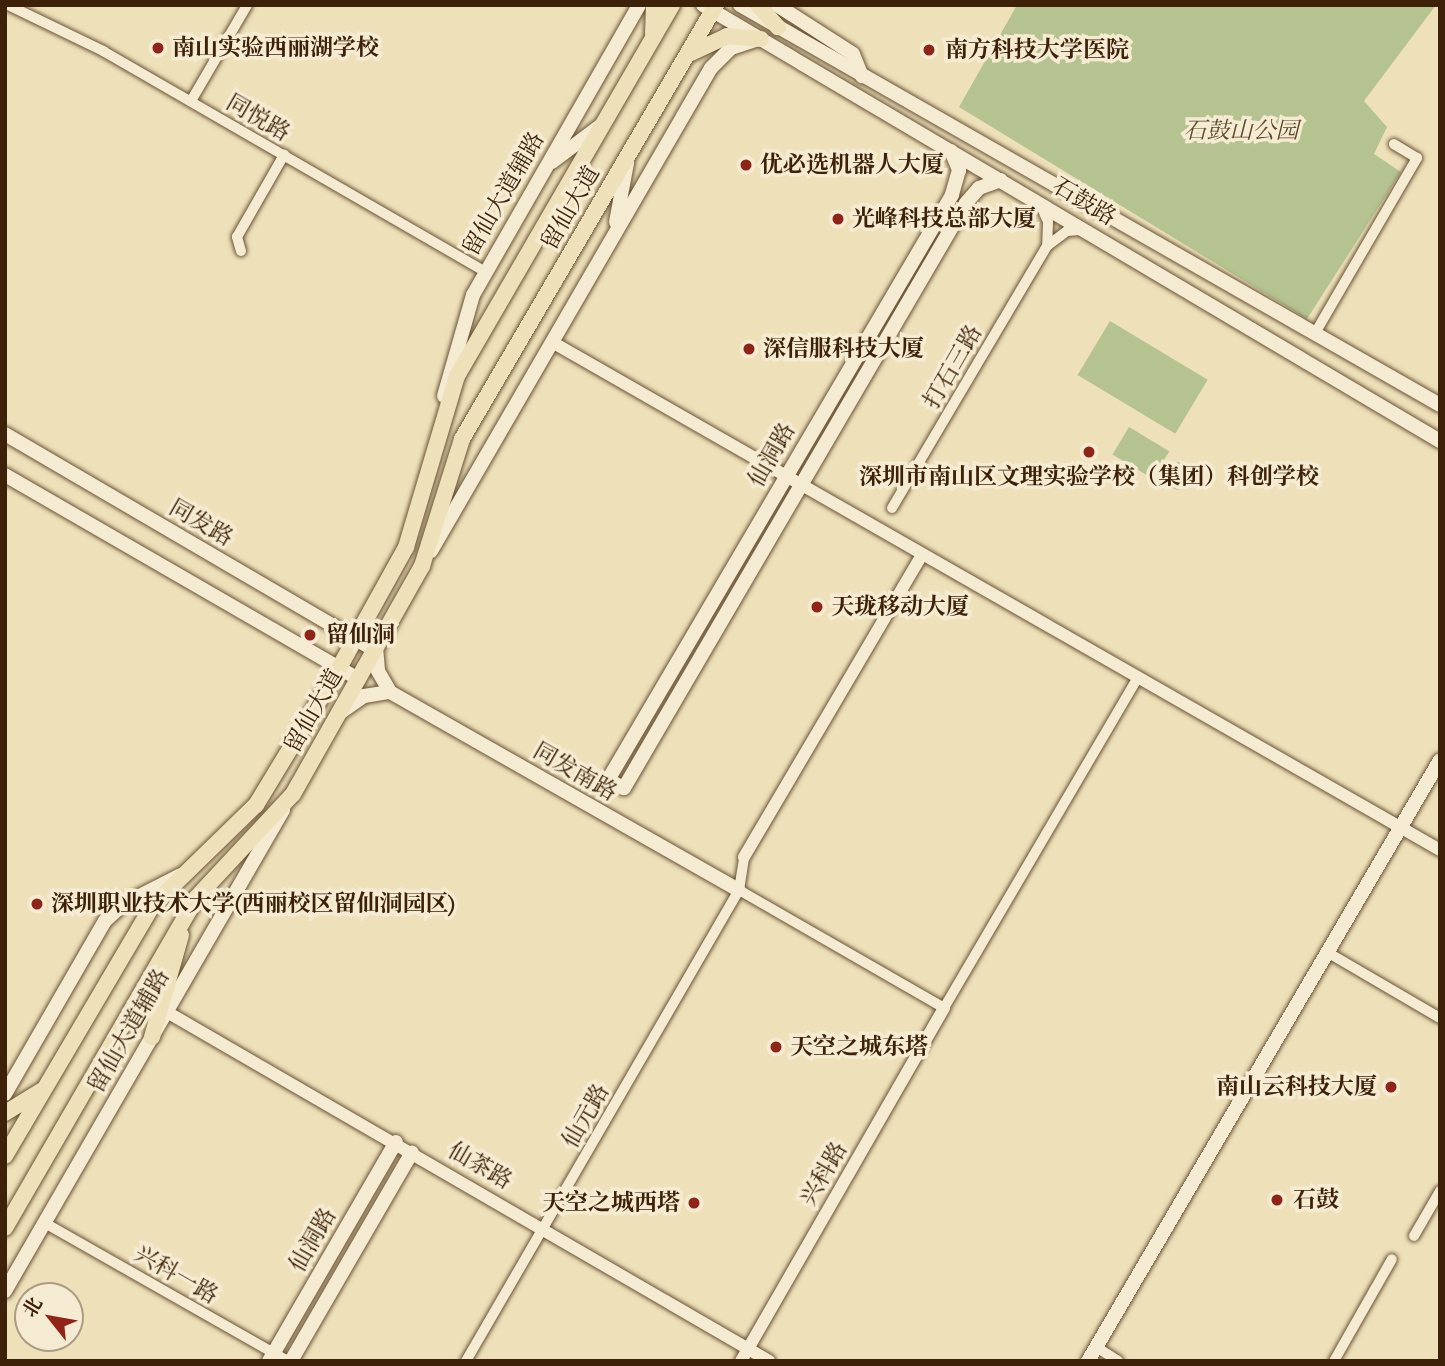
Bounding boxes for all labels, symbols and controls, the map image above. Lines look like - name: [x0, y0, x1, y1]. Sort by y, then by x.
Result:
- place label: 南山实验西丽湖学校: [172, 34, 379, 62]
- place label: 南方科技大学医院: [945, 36, 1129, 64]
- marker: 南山实验西丽湖学校: [150, 40, 166, 56]
- marker: 南方科技大学医院: [919, 40, 939, 60]
- street label: 同悦路: [221, 89, 295, 147]
- park label: 石鼓山公园: [1184, 117, 1298, 145]
- street label: 留仙大道辅路: [458, 127, 550, 261]
- place label: 优必选机器人大厦: [760, 151, 944, 179]
- marker: 优必选机器人大厦: [738, 157, 754, 173]
- street label: 留仙大道: [536, 161, 606, 255]
- street label: 石鼓路: [1047, 172, 1121, 232]
- place label: 光峰科技总部大厦: [852, 205, 1036, 233]
- marker: 光峰科技总部大厦: [830, 211, 846, 227]
- street label: 打石三路: [918, 320, 988, 414]
- place label: 深信服科技大厦: [763, 335, 924, 363]
- marker: 深信服科技大厦: [741, 341, 757, 357]
- street label: 仙洞路: [743, 418, 801, 492]
- marker: 深圳市南山区文理实验学校（集团）科创学校: [1081, 444, 1097, 460]
- place label: 深圳市南山区文理实验学校（集团）科创学校: [859, 463, 1319, 491]
- street label: 同发路: [164, 494, 238, 552]
- place label: 天珑移动大厦: [831, 593, 969, 621]
- marker: 天珑移动大厦: [809, 599, 825, 615]
- place label: 留仙洞: [326, 621, 395, 649]
- marker: 留仙洞: [300, 625, 320, 645]
- street label: 留仙大道: [279, 664, 349, 758]
- street label: 同发南路: [528, 737, 622, 807]
- place label: 深圳职业技术大学(西丽校区留仙洞园区): [51, 890, 455, 918]
- marker: 深圳职业技术大学(西丽校区留仙洞园区): [29, 896, 45, 912]
- street label: 留仙大道辅路: [83, 964, 175, 1098]
- place label: 天空之城东塔: [790, 1033, 928, 1061]
- marker: 天空之城东塔: [768, 1039, 784, 1055]
- place label: 南山云科技大厦: [1216, 1073, 1377, 1101]
- street label: 仙元路: [557, 1079, 615, 1153]
- marker: 南山云科技大厦: [1383, 1079, 1399, 1095]
- street label: 仙茶路: [443, 1137, 517, 1195]
- street label: 兴科路: [795, 1137, 853, 1211]
- place label: 石鼓: [1293, 1186, 1339, 1214]
- place label: 天空之城西塔: [542, 1189, 680, 1217]
- marker: 石鼓: [1267, 1190, 1287, 1210]
- marker: 天空之城西塔: [686, 1195, 702, 1211]
- street label: 仙洞路: [284, 1203, 342, 1277]
- street label: 兴科一路: [129, 1240, 223, 1310]
- north arrow: [14, 1282, 84, 1352]
- text: 北: [18, 1293, 47, 1321]

